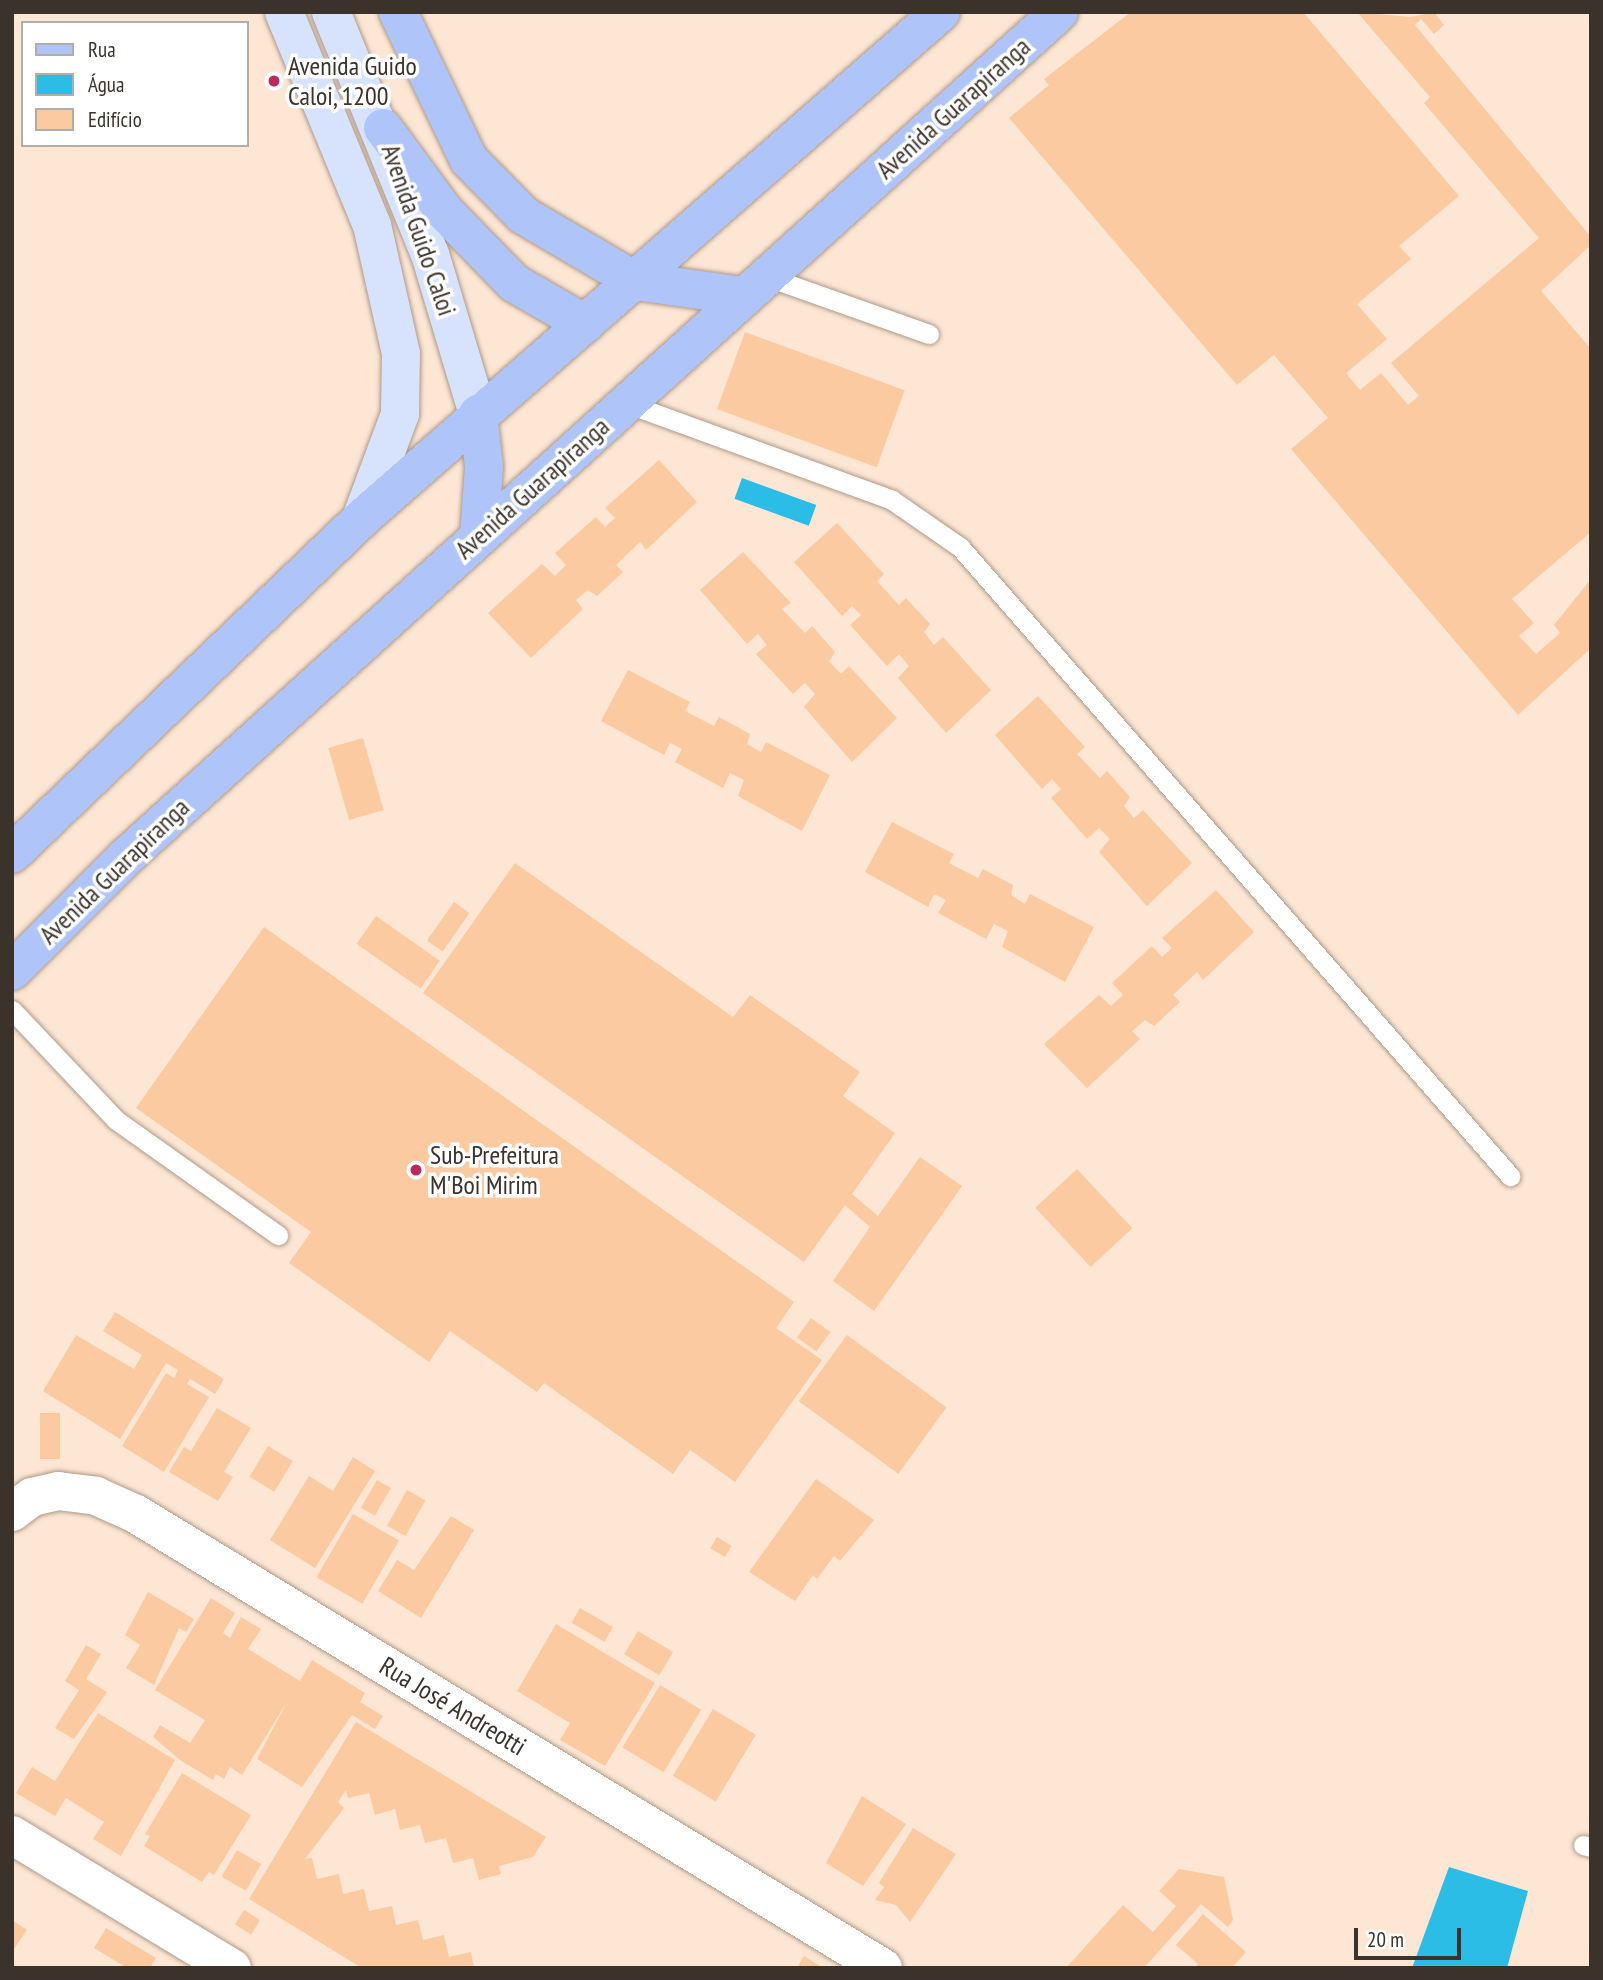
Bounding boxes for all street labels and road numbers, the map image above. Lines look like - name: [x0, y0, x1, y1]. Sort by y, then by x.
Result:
- street label: Avenida Guarapiranga: [870, 31, 1036, 185]
- street label: Avenida Guido Caloi: [375, 140, 463, 320]
- street label: Avenida Guarapiranga: [449, 411, 615, 565]
- street label: Avenida Guarapiranga: [33, 792, 195, 950]
- street label: Rua José Andreotti: [374, 1650, 532, 1762]

